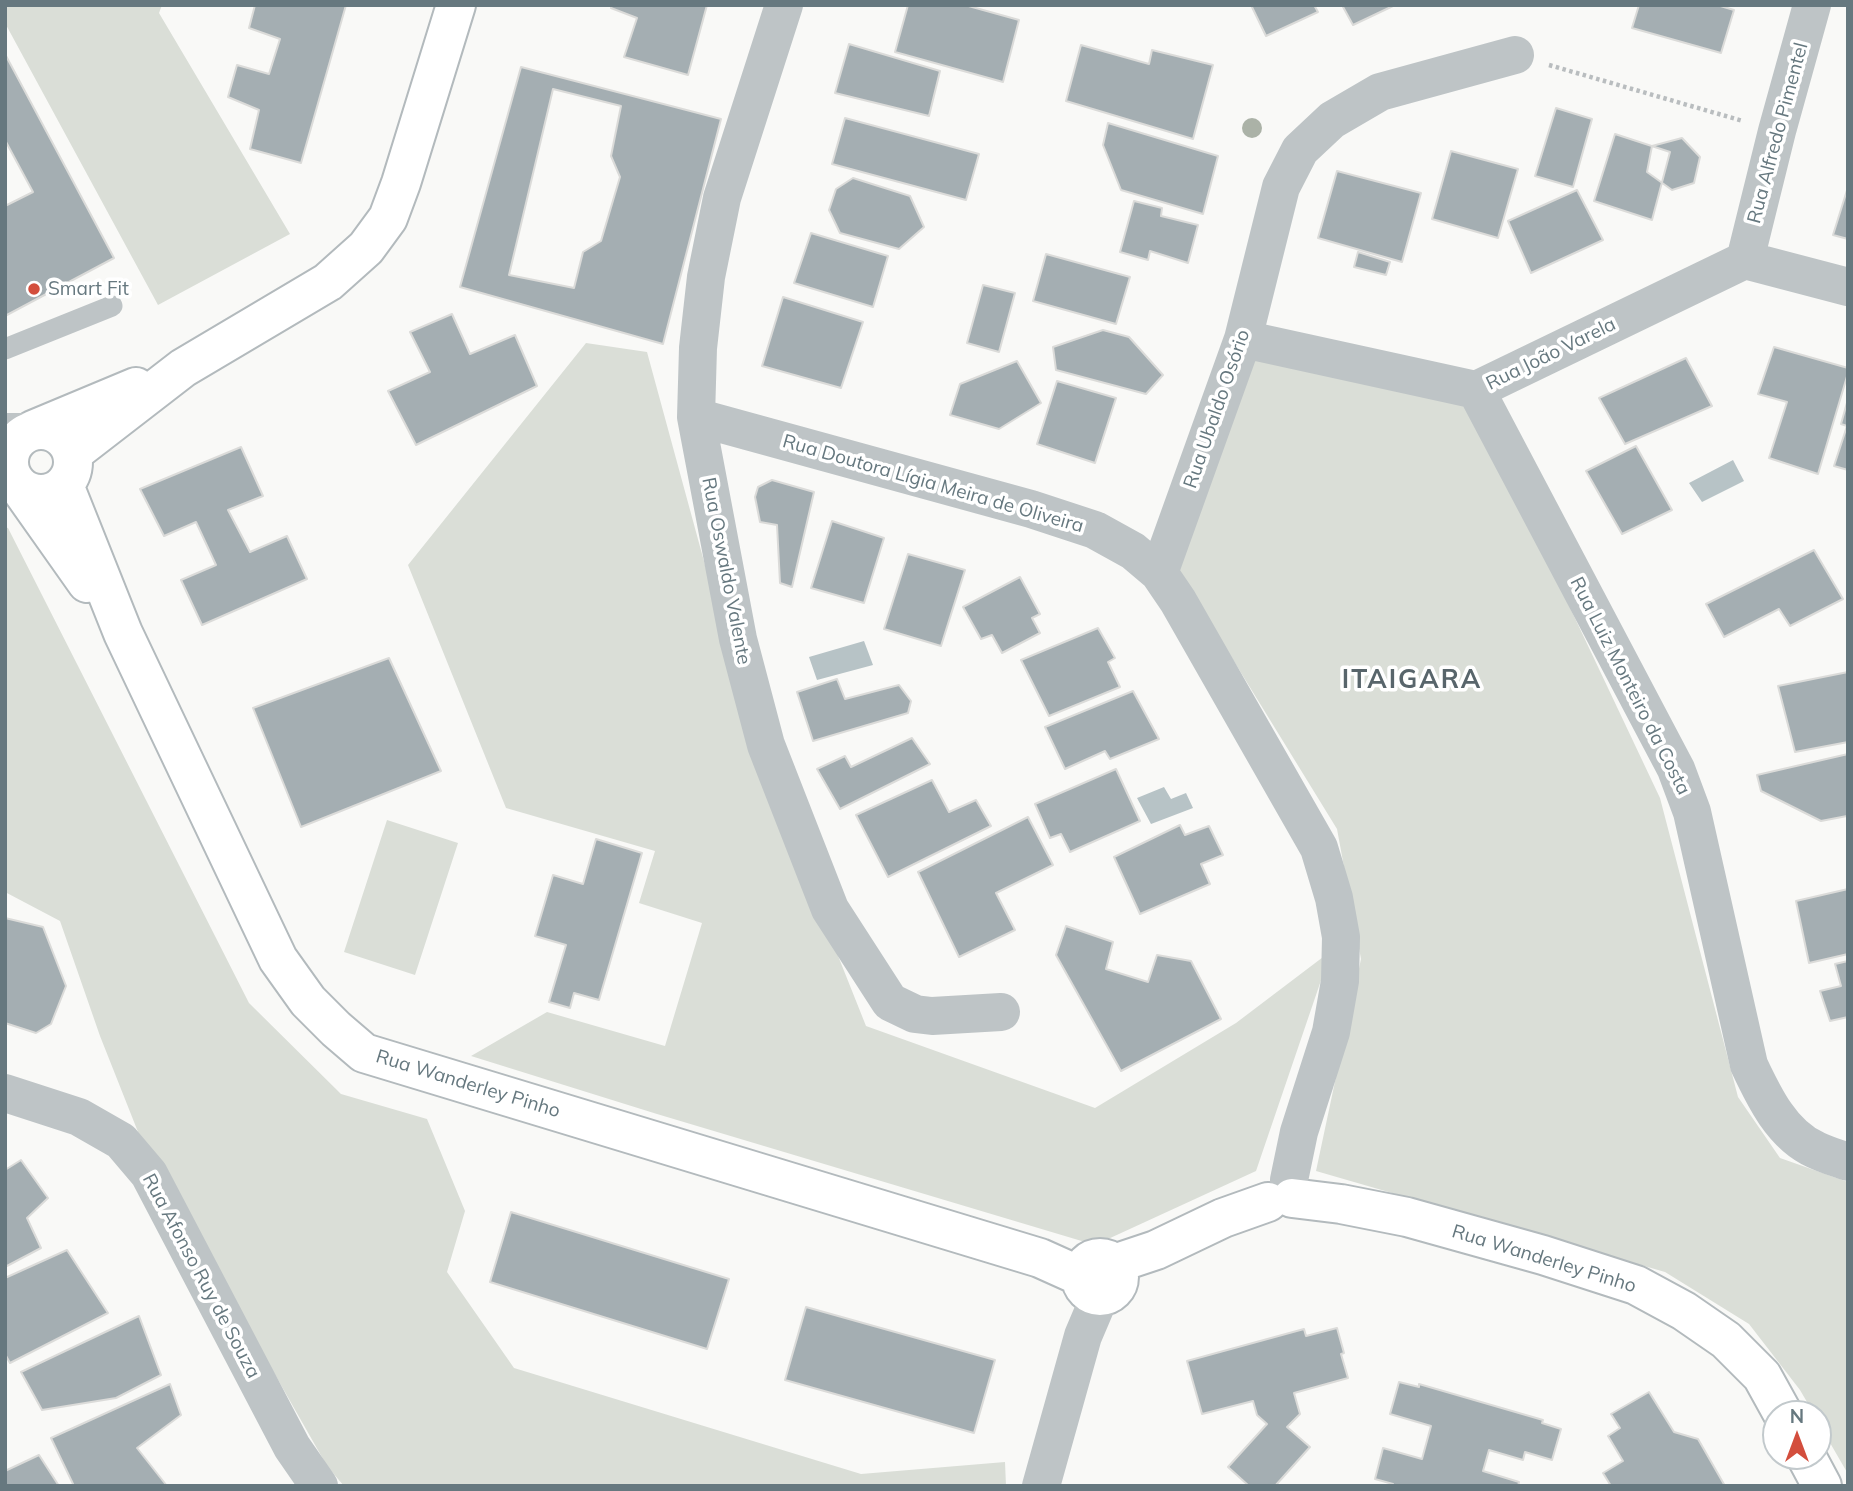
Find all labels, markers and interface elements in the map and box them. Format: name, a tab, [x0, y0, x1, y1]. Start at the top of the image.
street label: Rua Alfredo Pimentel	[1743, 40, 1813, 226]
place label: Smart Fit	[48, 278, 129, 300]
marker: Smart Fit	[26, 281, 42, 297]
street label: Rua João Varela	[1482, 313, 1620, 395]
street label: Rua Ubaldo Osório	[1179, 327, 1255, 491]
street label: Rua Doutora Lígia Meira de Oliveira	[780, 430, 1086, 538]
street label: Rua Oswaldo Valente	[697, 475, 755, 667]
street label: Rua Luiz Monteiro da Costa	[1565, 573, 1695, 799]
district label: ITAIGARA	[1343, 664, 1481, 696]
street label: Rua Wanderley Pinho	[373, 1045, 563, 1123]
street label: Rua Afonso Ruy de Souza	[137, 1170, 265, 1382]
street label: Rua Wanderley Pinho	[1449, 1220, 1639, 1298]
north arrow	[1762, 1400, 1832, 1470]
text: N	[1790, 1404, 1804, 1428]

